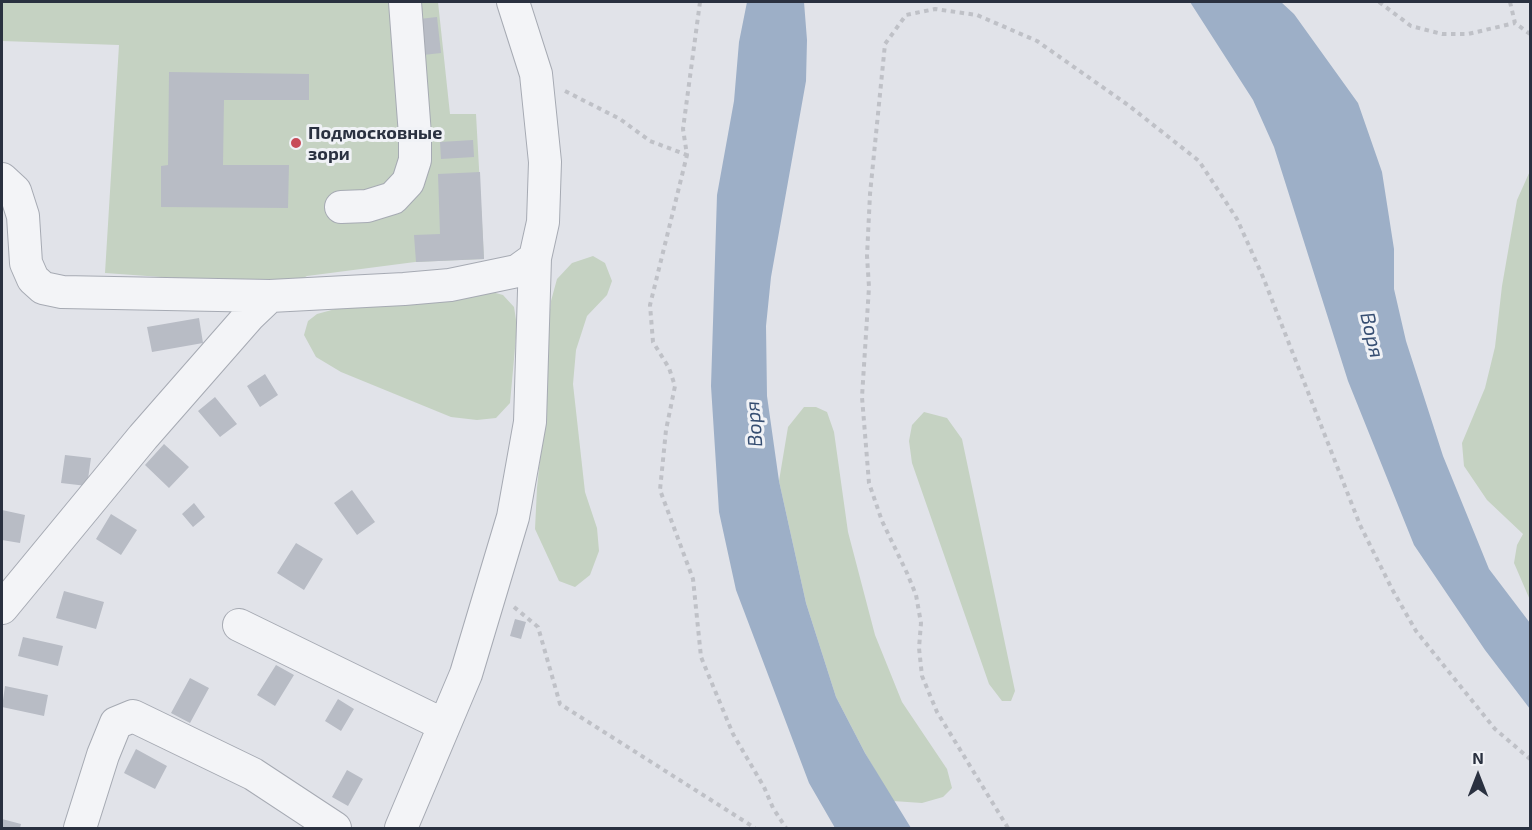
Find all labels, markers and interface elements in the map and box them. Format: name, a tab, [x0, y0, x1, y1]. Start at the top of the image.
place label: Подмосковные зори	[308, 122, 442, 164]
marker: Подмосковные зори	[289, 136, 303, 150]
water label: Воря	[1355, 310, 1389, 360]
water label: Воря	[740, 400, 768, 448]
north arrow	[1448, 746, 1508, 806]
text: N	[1472, 748, 1484, 767]

